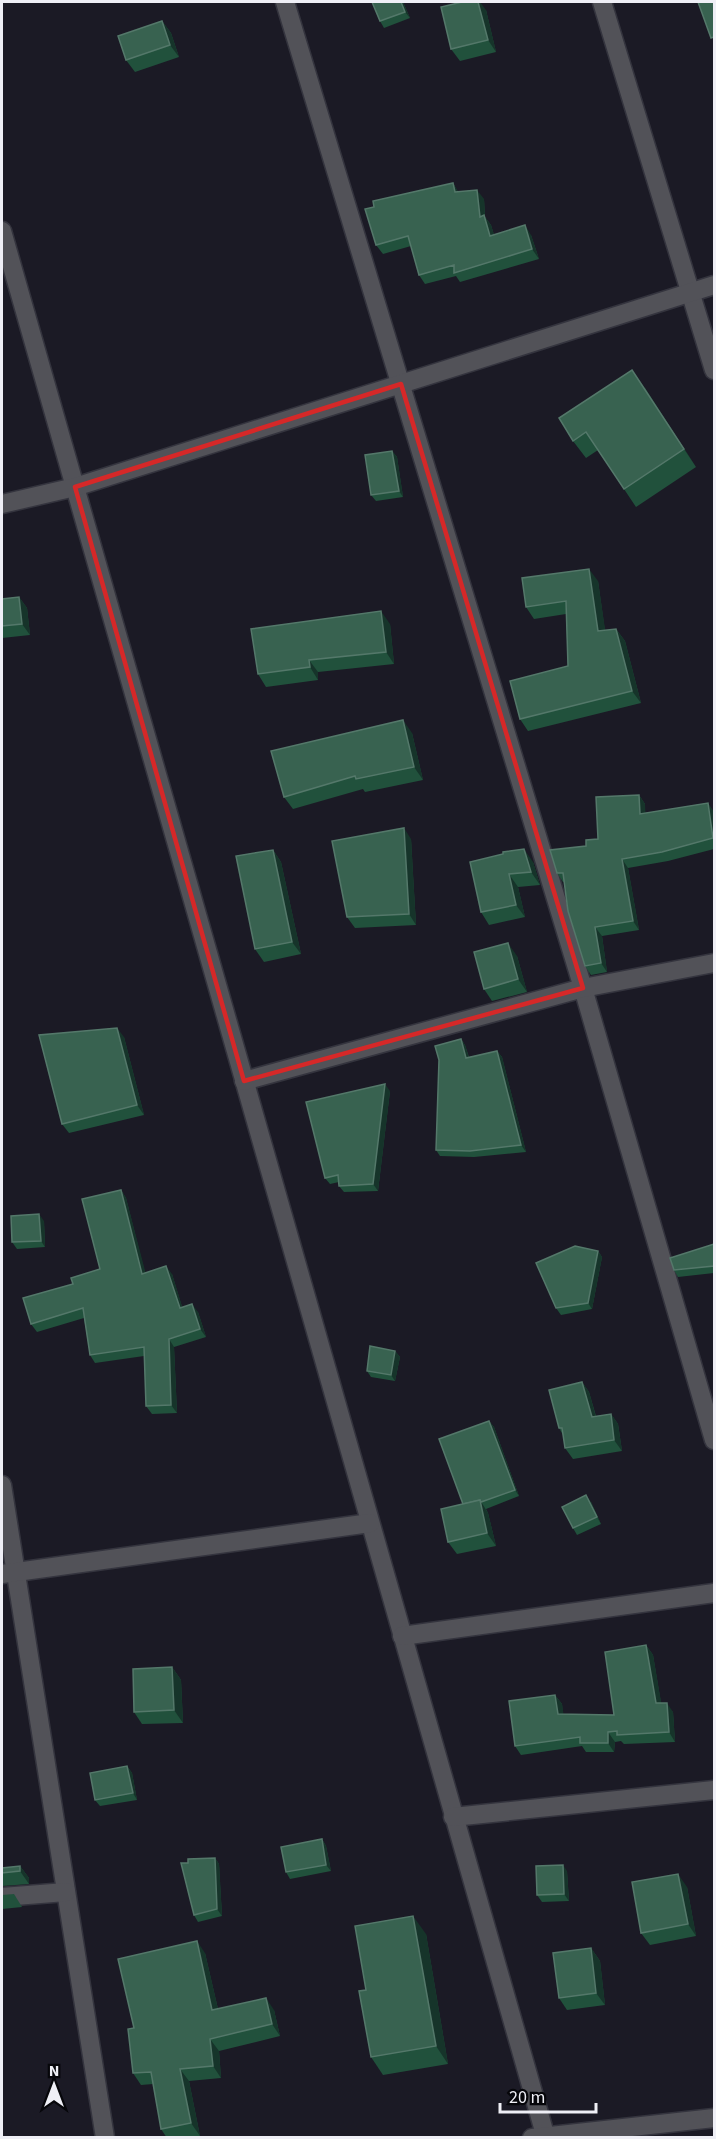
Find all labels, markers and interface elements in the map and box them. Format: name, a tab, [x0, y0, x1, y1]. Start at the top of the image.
north arrow	[24, 2055, 84, 2115]
text: N	[49, 2060, 59, 2082]
scale bar	[500, 2076, 596, 2114]
text: 20 m	[509, 2085, 545, 2110]

